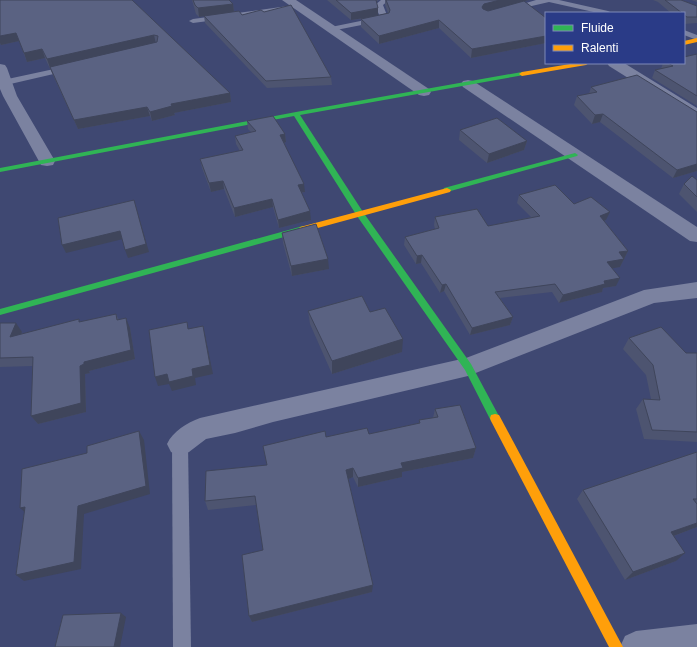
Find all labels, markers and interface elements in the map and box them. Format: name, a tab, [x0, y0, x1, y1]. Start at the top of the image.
legend	[545, 12, 685, 64]
text: Fluide	[581, 21, 614, 35]
text: Ralenti	[581, 41, 618, 55]

